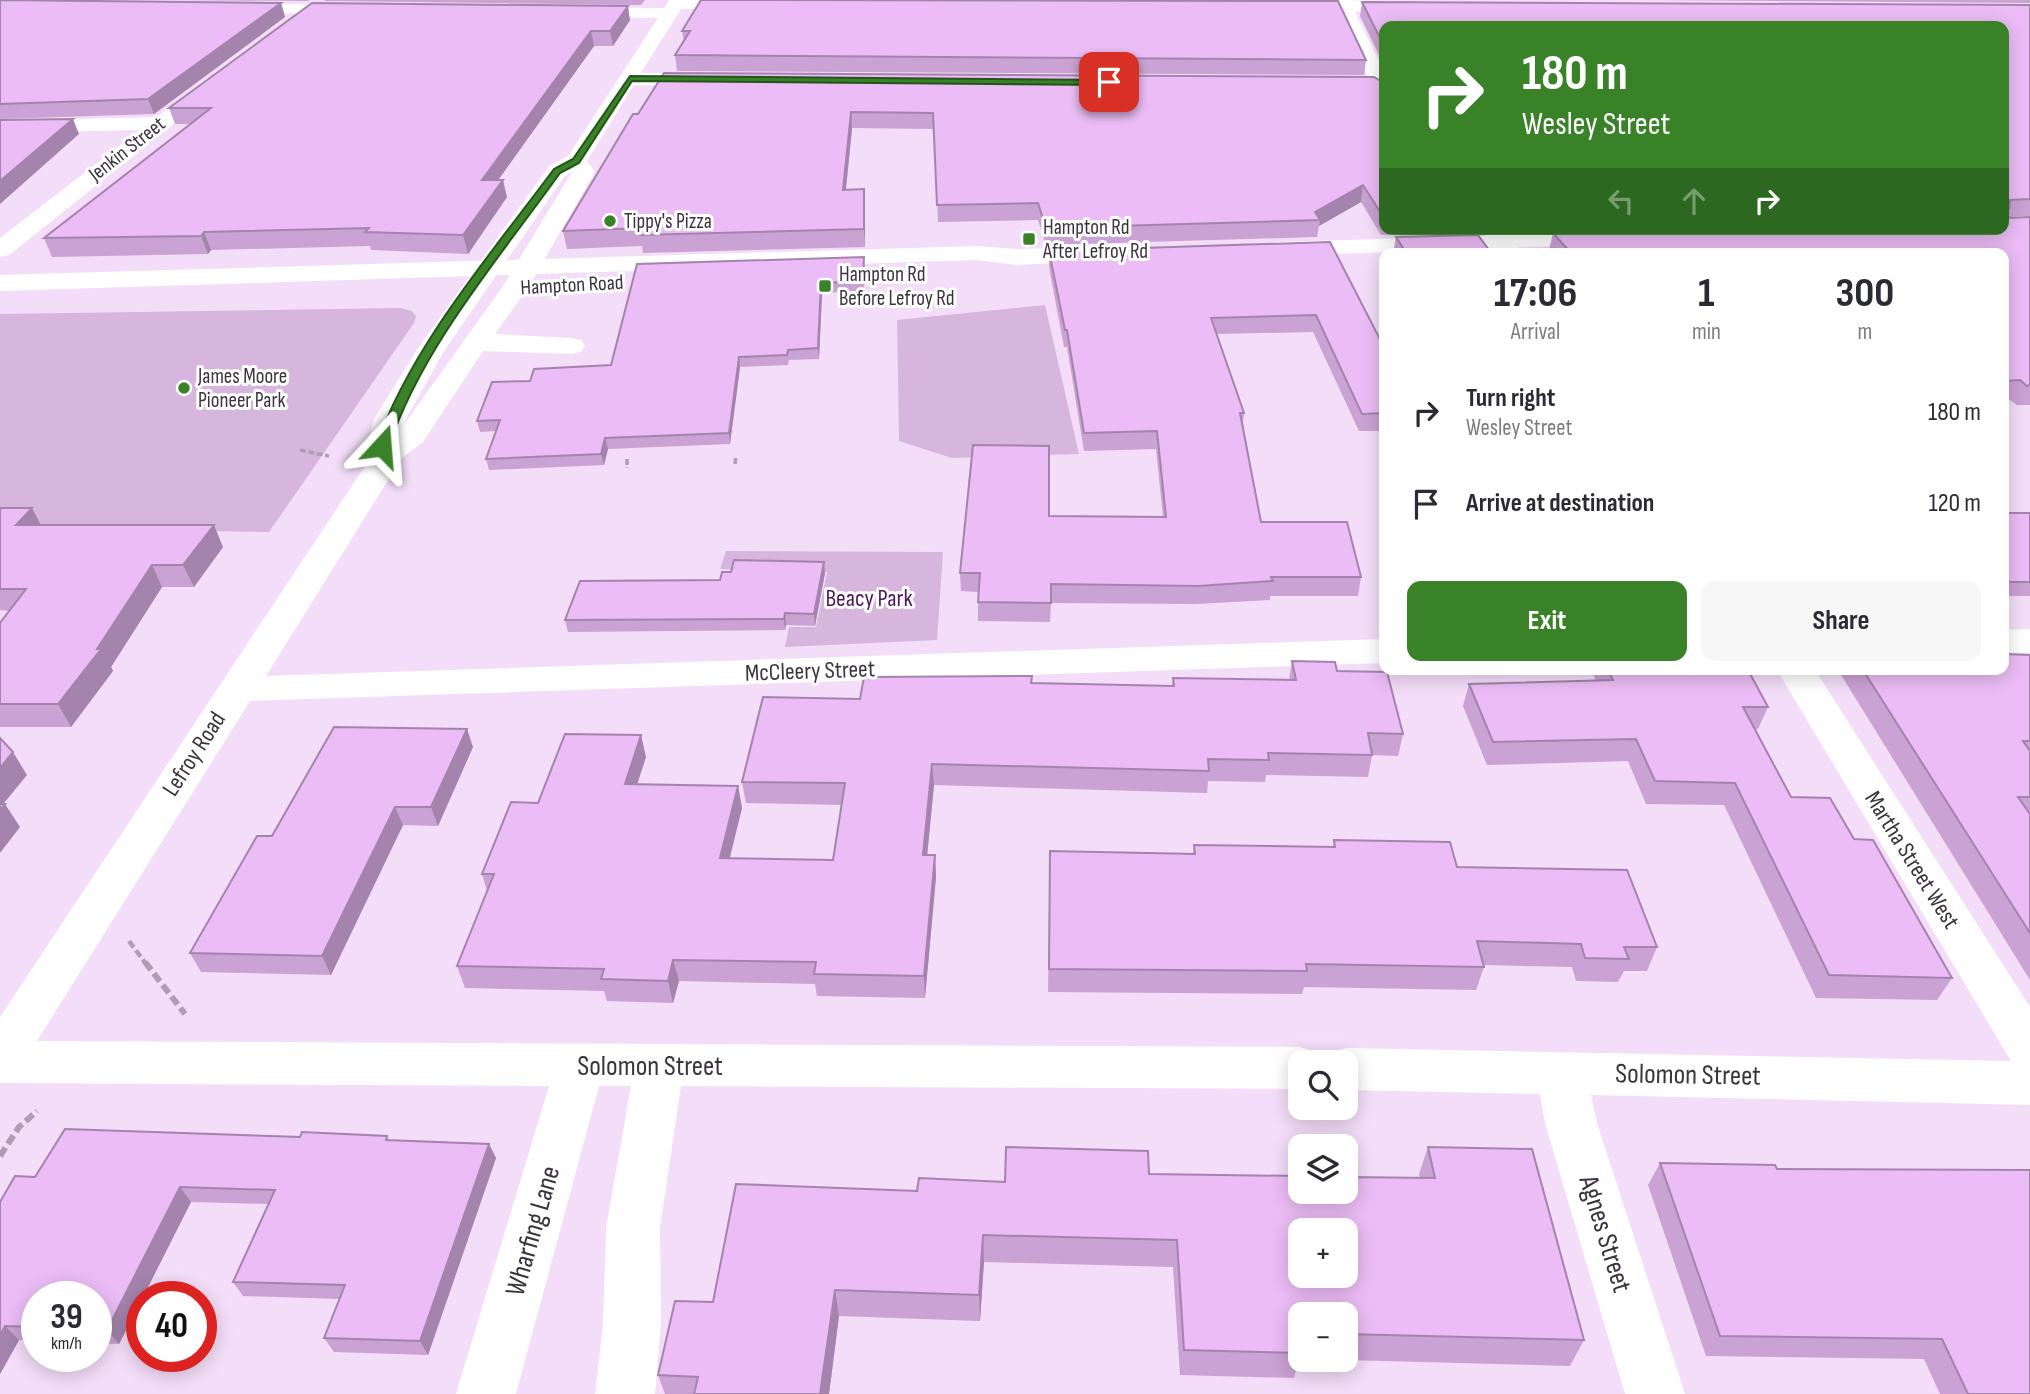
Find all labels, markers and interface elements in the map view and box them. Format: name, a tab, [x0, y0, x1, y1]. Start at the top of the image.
text: 180 m	[1522, 45, 1628, 104]
icon: right	[1407, 49, 1498, 140]
pin	[1079, 52, 1139, 112]
icon: arrive	[1090, 63, 1128, 101]
text: Wesley Street	[1522, 105, 1670, 144]
street label: Jenkin Street	[83, 111, 170, 187]
icon: left	[1602, 182, 1640, 220]
icon: ahead	[1675, 182, 1713, 220]
icon: right	[1748, 182, 1786, 220]
place label: Tippy's Pizza	[624, 209, 712, 234]
marker: Tippy's Pizza	[602, 213, 618, 229]
place label: Hampton Rd After Lefroy Rd	[1042, 215, 1148, 264]
marker: Hampton Rd After Lefroy Rd	[1021, 231, 1037, 247]
place label: Hampton Rd Before Lefroy Rd	[839, 262, 955, 311]
text: 17:06	[1494, 268, 1577, 319]
text: 1	[1698, 268, 1715, 319]
text: 300	[1835, 268, 1894, 319]
street label: Hampton Road	[520, 270, 624, 300]
marker: Hampton Rd Before Lefroy Rd	[817, 278, 833, 294]
text: Arrival	[1511, 318, 1560, 346]
text: min	[1692, 318, 1721, 346]
text: m	[1857, 318, 1872, 346]
place label: James Moore Pioneer Park	[197, 364, 287, 413]
marker: James Moore Pioneer Park	[176, 380, 192, 396]
text: Turn right	[1466, 383, 1555, 414]
icon: right	[1407, 394, 1445, 432]
text: 180 m	[1928, 397, 1981, 428]
position arrow	[345, 409, 419, 483]
text: Wesley Street	[1466, 414, 1573, 442]
icon: arrive	[1407, 485, 1445, 523]
text: Arrive at destination	[1466, 488, 1654, 519]
text: 120 m	[1928, 488, 1981, 519]
button: Exit	[1407, 581, 1687, 661]
button: Share	[1701, 581, 1981, 661]
park label: Beacy Park	[825, 584, 913, 613]
street label: McCleery Street	[745, 654, 875, 688]
street label: Lefroy Road	[156, 706, 232, 802]
street label: Martha Street West	[1858, 786, 1966, 934]
street label: Solomon Street	[577, 1050, 723, 1083]
map controls	[1288, 1050, 1358, 1372]
button: search	[1288, 1050, 1358, 1120]
street label: Solomon Street	[1615, 1057, 1761, 1093]
button: layers	[1288, 1134, 1358, 1204]
street label: Wharfing Lane	[499, 1162, 567, 1300]
street label: Agnes Street	[1571, 1171, 1638, 1296]
button: +	[1288, 1218, 1358, 1288]
speed limit sign: 40	[126, 1281, 217, 1372]
text: 39	[50, 1296, 83, 1339]
button: −	[1288, 1302, 1358, 1372]
text: km/h	[51, 1333, 82, 1354]

